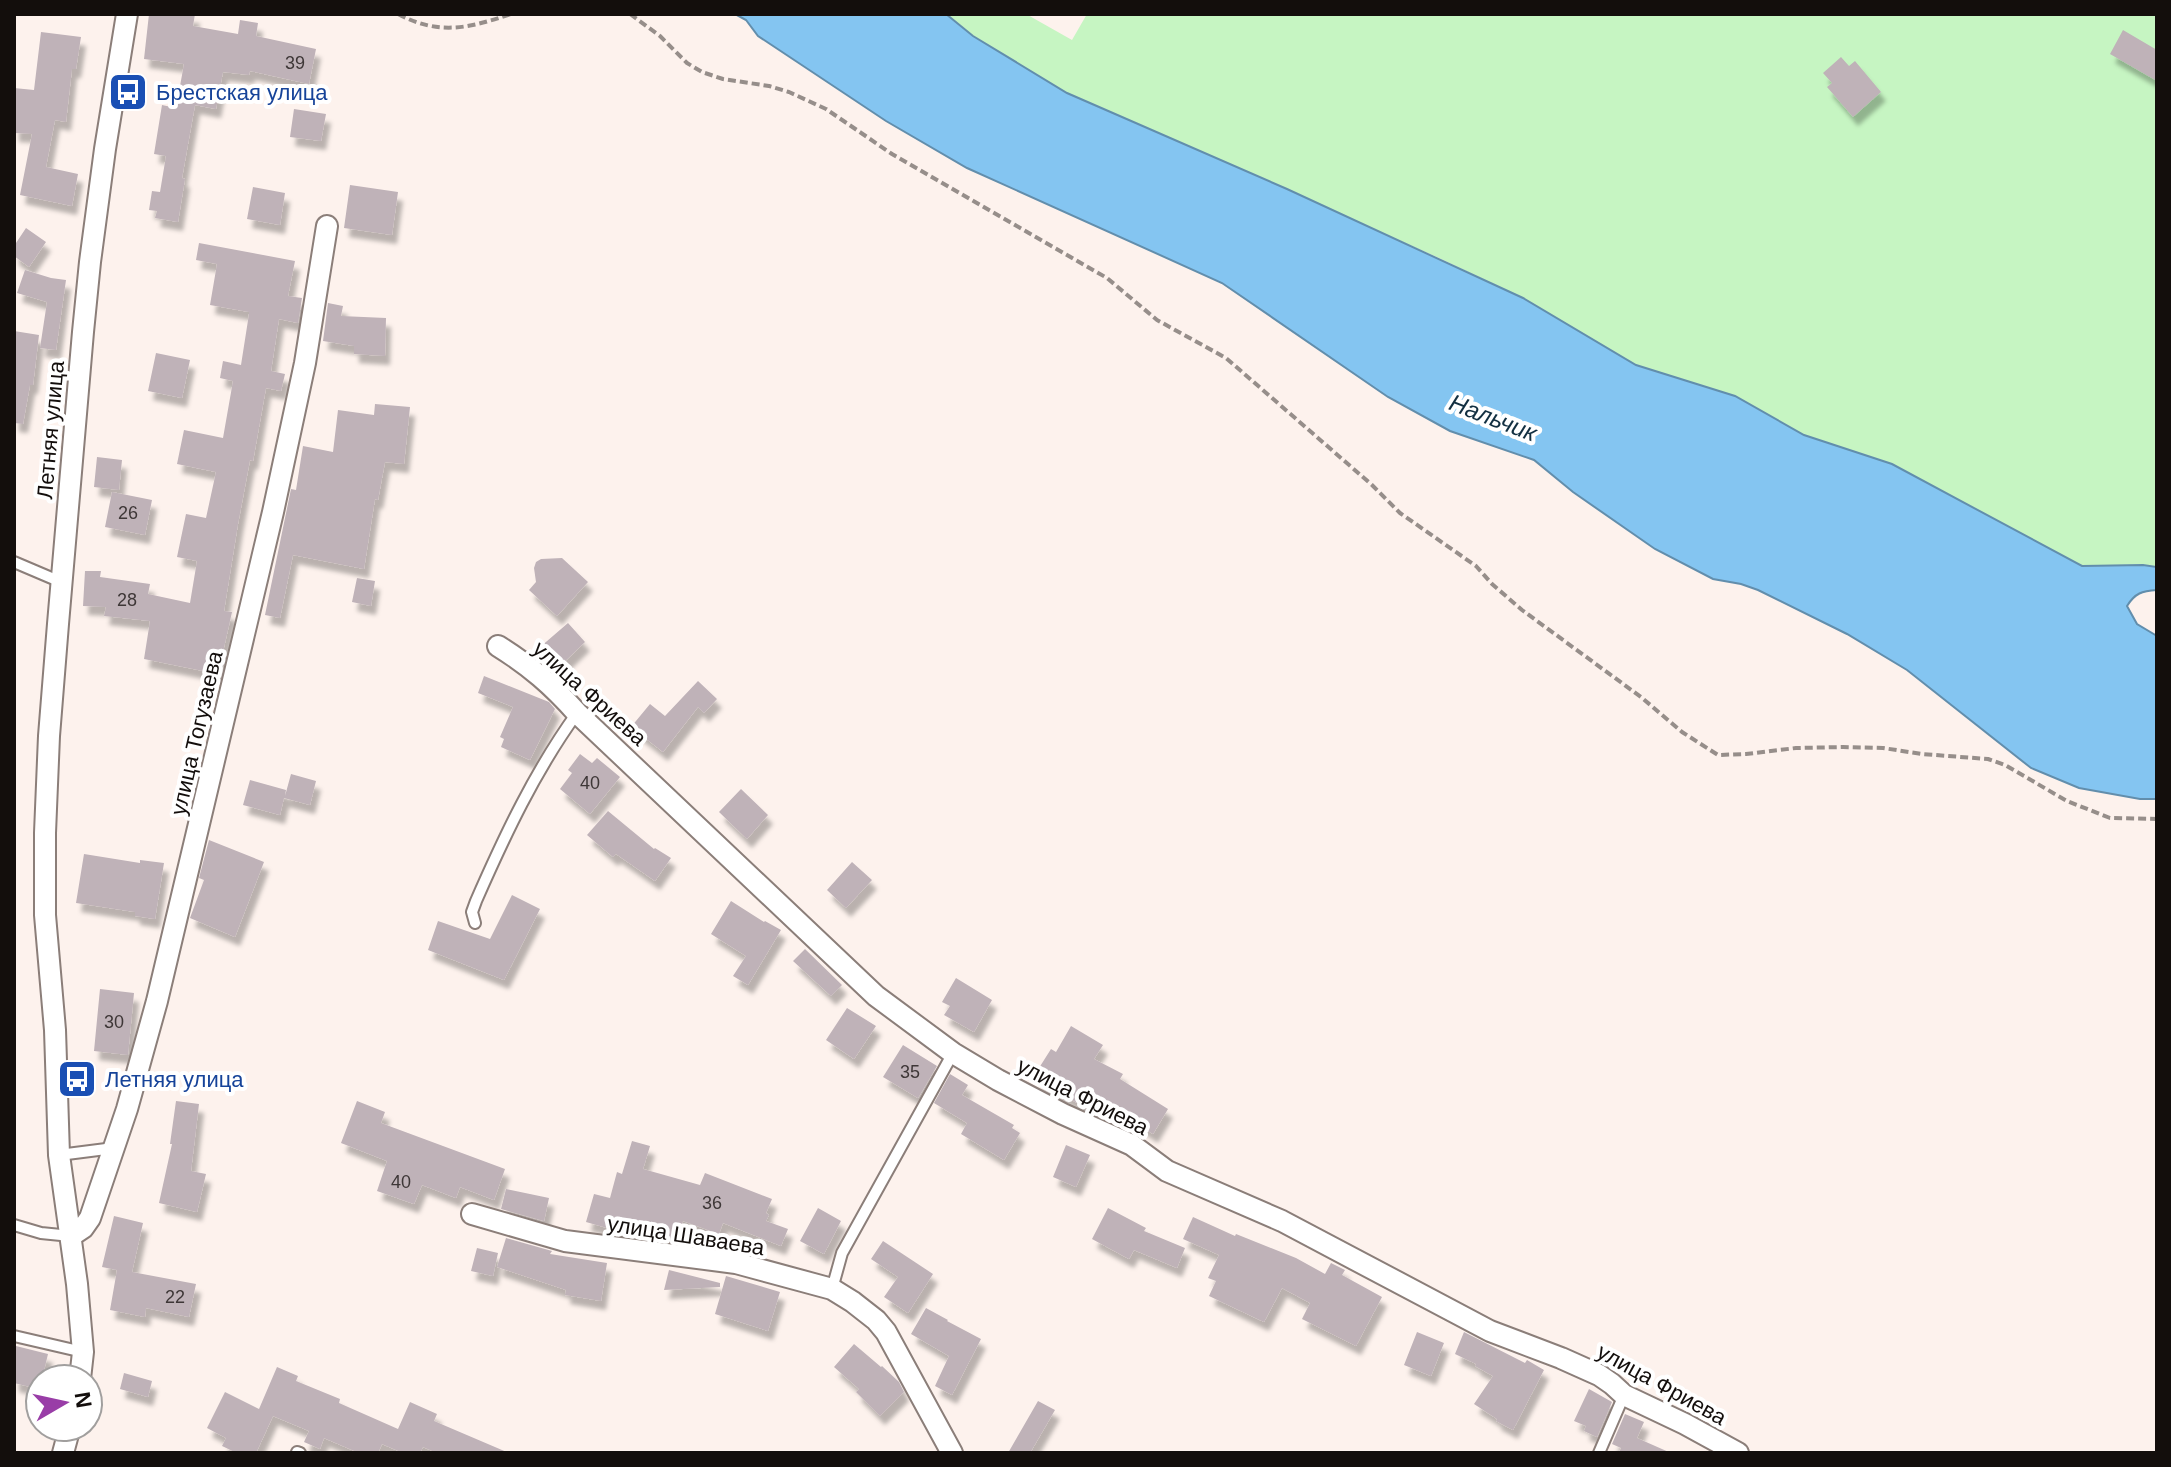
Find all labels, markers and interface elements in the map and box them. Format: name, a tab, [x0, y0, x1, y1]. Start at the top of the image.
house number: 39	[285, 53, 305, 73]
bus stop icon: Брестская улица	[107, 71, 149, 113]
place label: Брестская улица	[156, 80, 328, 105]
street label: Летняя улица	[32, 359, 69, 500]
water label: Нальчик	[1446, 389, 1542, 447]
house number: 26	[118, 503, 138, 523]
house number: 28	[117, 590, 137, 610]
street label: улица Фриева	[528, 636, 652, 751]
street label: улица Тогузаева	[165, 648, 228, 818]
house number: 40	[580, 773, 600, 793]
house number: 30	[104, 1012, 124, 1032]
street label: улица Фриева	[1013, 1053, 1153, 1141]
bus stop icon: Летняя улица	[56, 1058, 98, 1100]
house number: 35	[900, 1062, 920, 1082]
place label: Летняя улица	[105, 1067, 244, 1092]
house number: 40	[391, 1172, 411, 1192]
house number: 36	[702, 1193, 722, 1213]
street label: улица Шаваева	[606, 1211, 767, 1260]
house number: 22	[165, 1287, 185, 1307]
street label: улица Фриева	[1593, 1339, 1731, 1431]
north arrow	[24, 1363, 104, 1443]
text: N	[70, 1390, 97, 1410]

